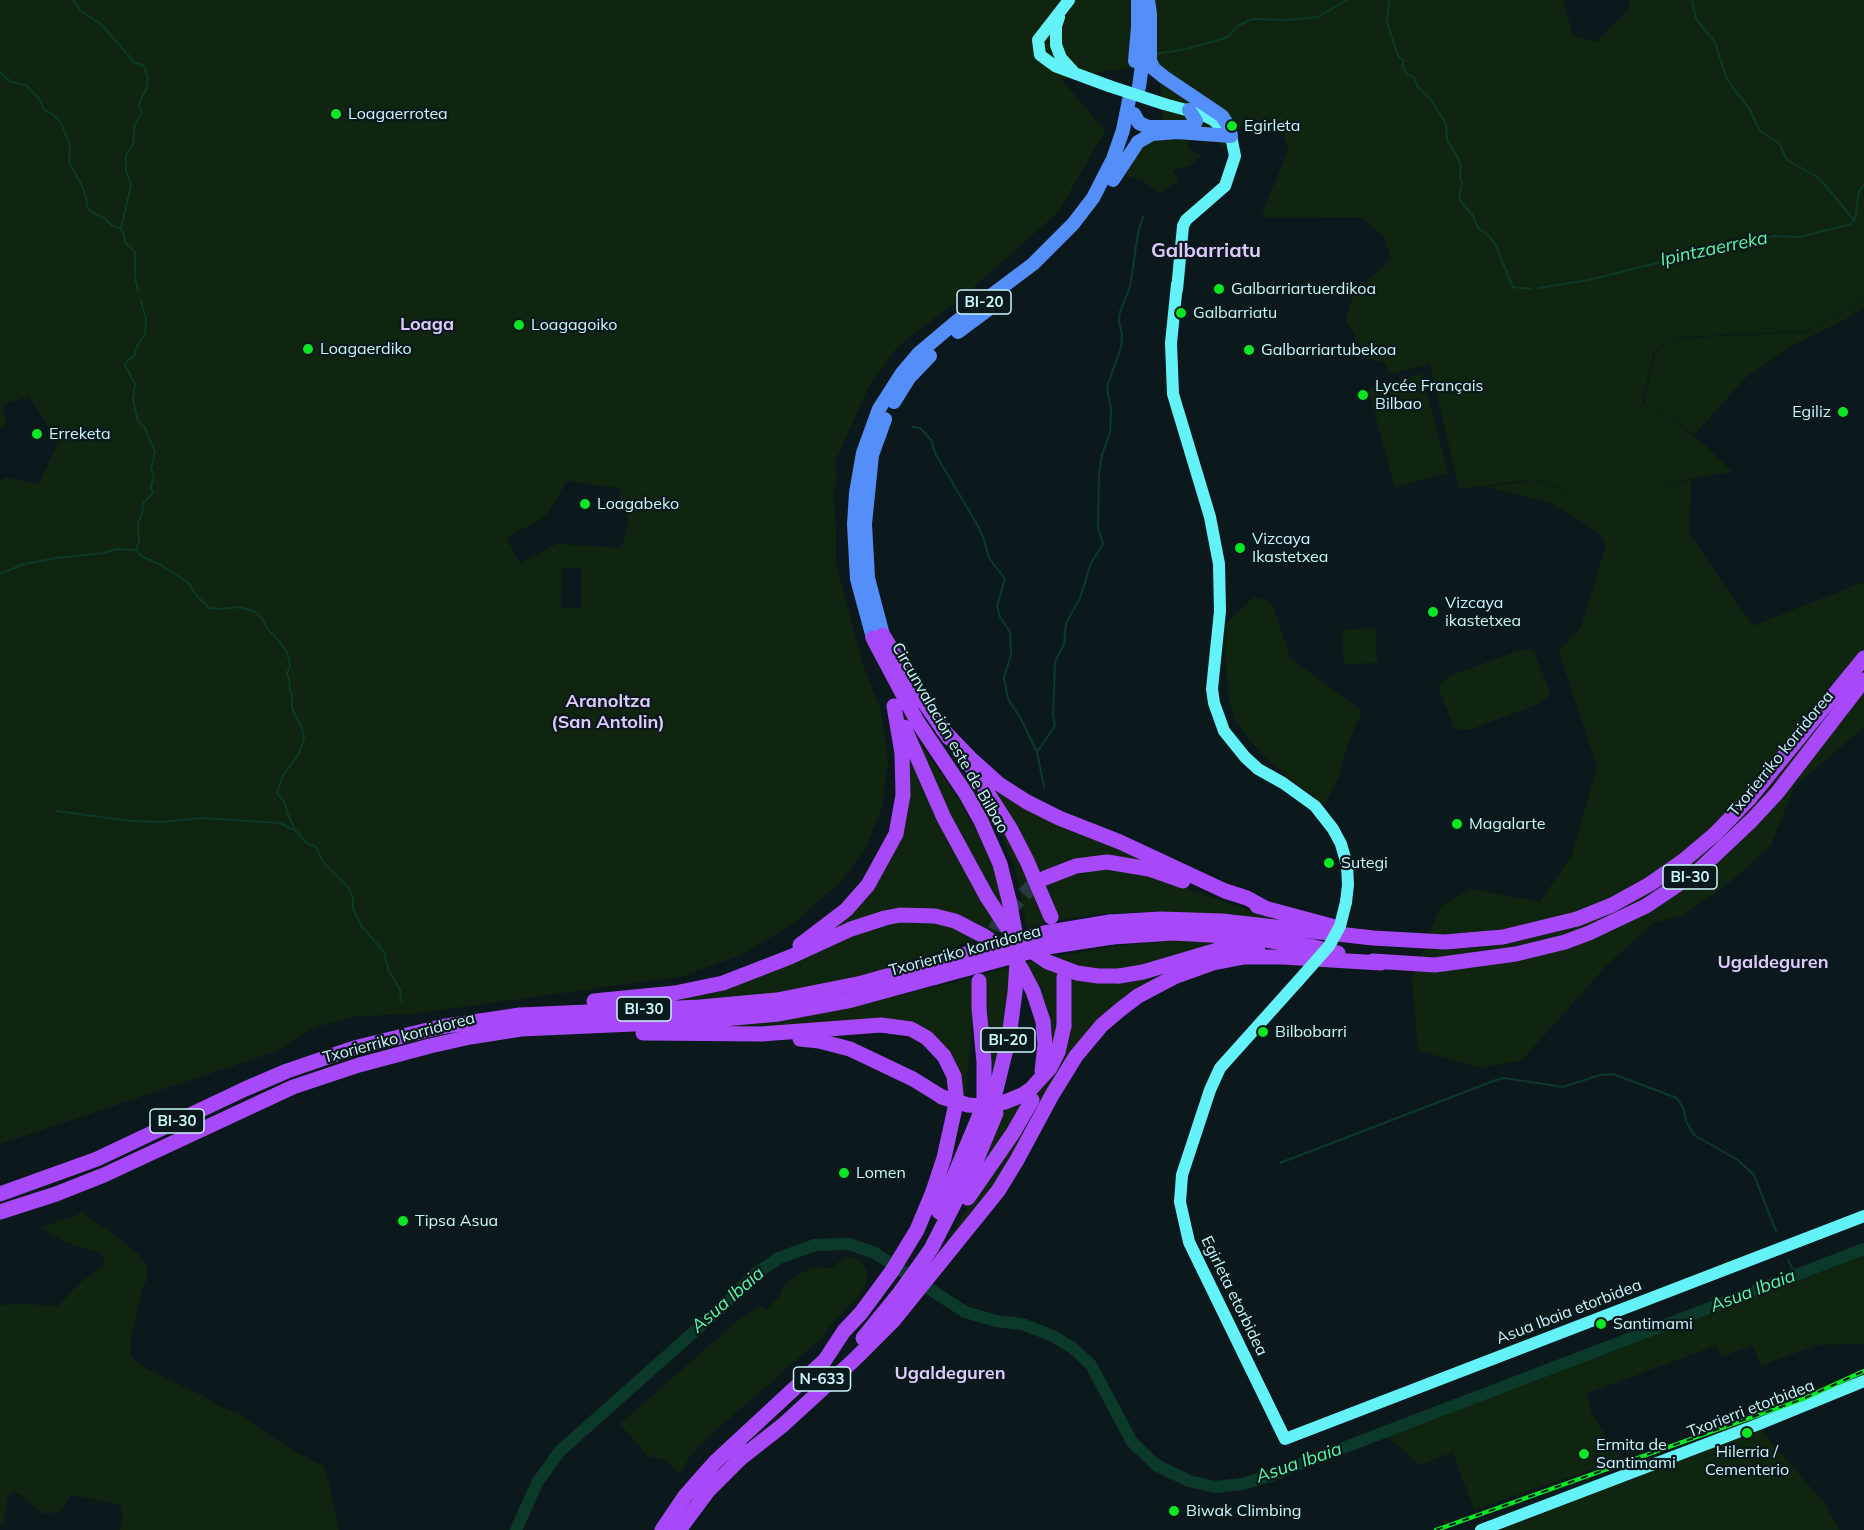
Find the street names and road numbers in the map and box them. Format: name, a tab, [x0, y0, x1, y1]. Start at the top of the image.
road number: BI-20	[957, 290, 1011, 314]
street label: Circunvalación este de Bilbao	[887, 639, 1013, 837]
street label: Txorierriko korridorea	[1724, 687, 1838, 821]
road number: BI-30	[1663, 865, 1717, 889]
street label: Txorierriko korridorea	[887, 921, 1043, 981]
road number: BI-30	[617, 997, 671, 1021]
street label: Txorierriko korridorea	[321, 1008, 477, 1068]
road number: BI-20	[981, 1028, 1035, 1052]
road number: BI-30	[150, 1109, 204, 1133]
street label: Egirleta etorbidea	[1197, 1233, 1271, 1359]
street label: Asua Ibaia etorbidea	[1494, 1275, 1644, 1349]
road number: N-633	[794, 1367, 850, 1391]
street label: Txorierri etorbidea	[1685, 1376, 1817, 1442]

